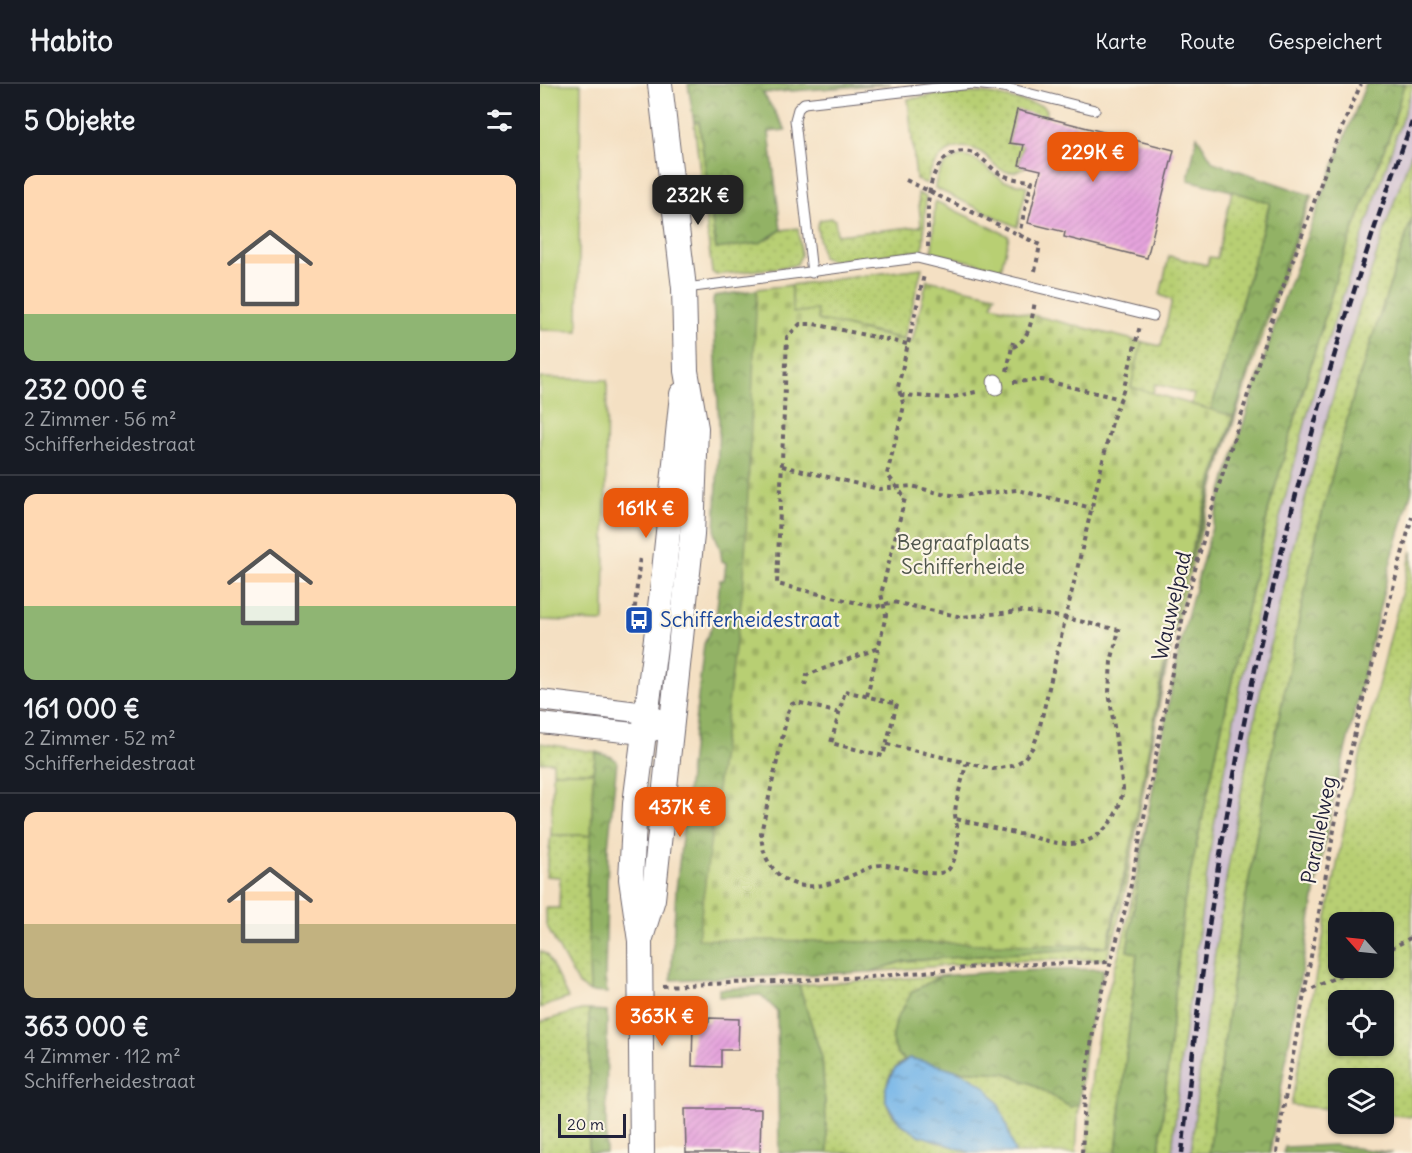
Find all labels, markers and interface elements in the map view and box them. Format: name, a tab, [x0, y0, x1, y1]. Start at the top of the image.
text: Habito	[30, 23, 113, 59]
text: Karte	[1095, 28, 1147, 55]
text: Route	[1180, 28, 1235, 55]
text: Gespeichert	[1268, 28, 1382, 55]
text: 5 Objekte	[24, 104, 135, 137]
icon: filters	[483, 104, 516, 137]
pin: 229K €	[1044, 132, 1142, 183]
text: 229K €	[1061, 139, 1125, 164]
pin: 232K €	[649, 175, 747, 226]
text: 232K €	[666, 182, 730, 207]
icon: home	[216, 214, 324, 322]
text: 232 000 €	[24, 373, 148, 406]
text: 2 Zimmer · 56 m²	[24, 406, 176, 431]
text: Schifferheidestraat	[24, 431, 195, 456]
pin: 161K €	[597, 488, 695, 539]
text: 161K €	[617, 495, 675, 520]
park label: Begraafplaats Schifferheide	[896, 529, 1030, 580]
icon: home	[216, 533, 324, 641]
street label: Wauwelpad	[1146, 549, 1197, 663]
bus stop icon: Schifferheidestraat	[623, 604, 655, 636]
place label: Schifferheidestraat	[660, 606, 840, 633]
text: 161 000 €	[24, 692, 140, 725]
text: 2 Zimmer · 52 m²	[24, 725, 176, 750]
text: Schifferheidestraat	[24, 750, 195, 775]
street label: Parallelweg	[1295, 774, 1342, 886]
pin: 437K €	[631, 787, 729, 838]
text: 437K €	[649, 794, 711, 819]
icon: home	[216, 851, 324, 959]
north arrow	[1328, 912, 1394, 978]
map controls	[1328, 912, 1394, 1134]
button: locate	[1328, 990, 1394, 1056]
pin: 363K €	[613, 996, 711, 1047]
text: 363K €	[630, 1003, 694, 1028]
text: 363 000 €	[24, 1010, 149, 1043]
text: 4 Zimmer · 112 m²	[24, 1043, 181, 1068]
text: Schifferheidestraat	[24, 1068, 195, 1093]
button: layers	[1328, 1068, 1394, 1134]
scale bar	[558, 1111, 626, 1138]
text: 20 m	[567, 1114, 604, 1134]

